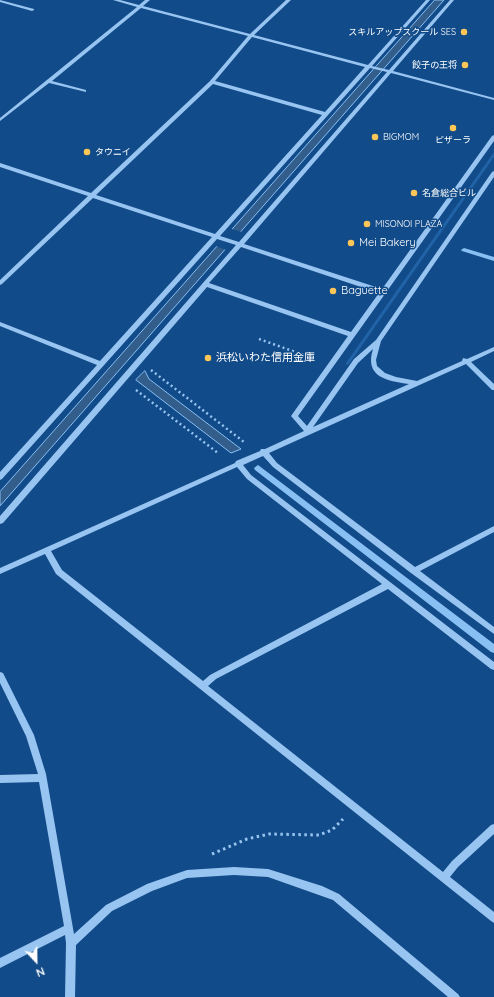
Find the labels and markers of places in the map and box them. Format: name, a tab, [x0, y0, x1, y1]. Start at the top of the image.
place label: スキルアップスクール SES	[348, 27, 456, 37]
marker: スキルアップスクール SES	[459, 27, 469, 37]
place label: 餃子の王将	[412, 60, 457, 70]
marker: 餃子の王将	[460, 60, 470, 70]
marker: ピザーラ	[448, 123, 458, 133]
marker: BIGMOM	[370, 132, 380, 142]
place label: BIGMOM	[383, 132, 419, 142]
place label: ピザーラ	[435, 135, 471, 145]
marker: タウニイ	[82, 147, 92, 157]
place label: タウニイ	[95, 147, 131, 157]
marker: 名倉総合ビル	[409, 188, 419, 198]
place label: 名倉総合ビル	[422, 188, 476, 198]
marker: MISONOI PLAZA	[362, 219, 372, 229]
place label: MISONOI PLAZA	[375, 219, 442, 229]
place label: Mei Bakery	[359, 236, 416, 250]
marker: Mei Bakery	[346, 238, 356, 248]
place label: Baguette	[341, 284, 388, 298]
marker: Baguette	[328, 286, 338, 296]
place label: 浜松いわた信用金庫	[216, 351, 315, 365]
marker: 浜松いわた信用金庫	[203, 353, 213, 363]

